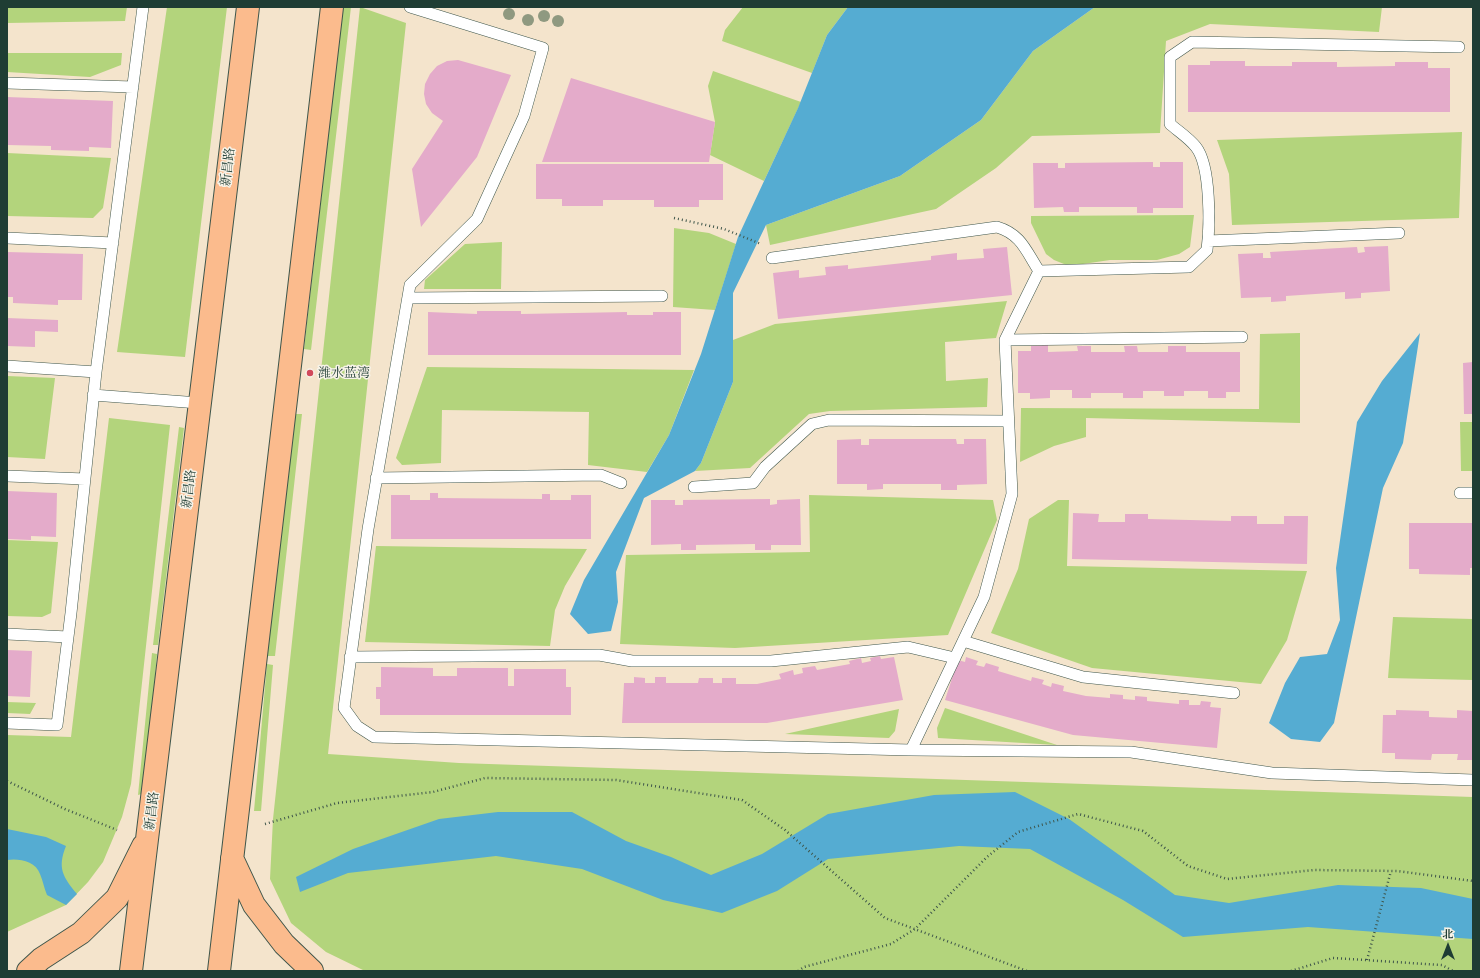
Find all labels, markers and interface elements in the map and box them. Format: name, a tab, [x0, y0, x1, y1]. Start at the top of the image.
street label: 新昌路	[218, 147, 238, 187]
place label: 潍水蓝湾	[318, 365, 370, 381]
marker: 潍水蓝湾	[305, 368, 315, 378]
street label: 新昌路	[179, 469, 199, 509]
street label: 新昌路	[142, 791, 162, 831]
north arrow	[1428, 926, 1468, 966]
text: 北	[1443, 927, 1454, 941]

